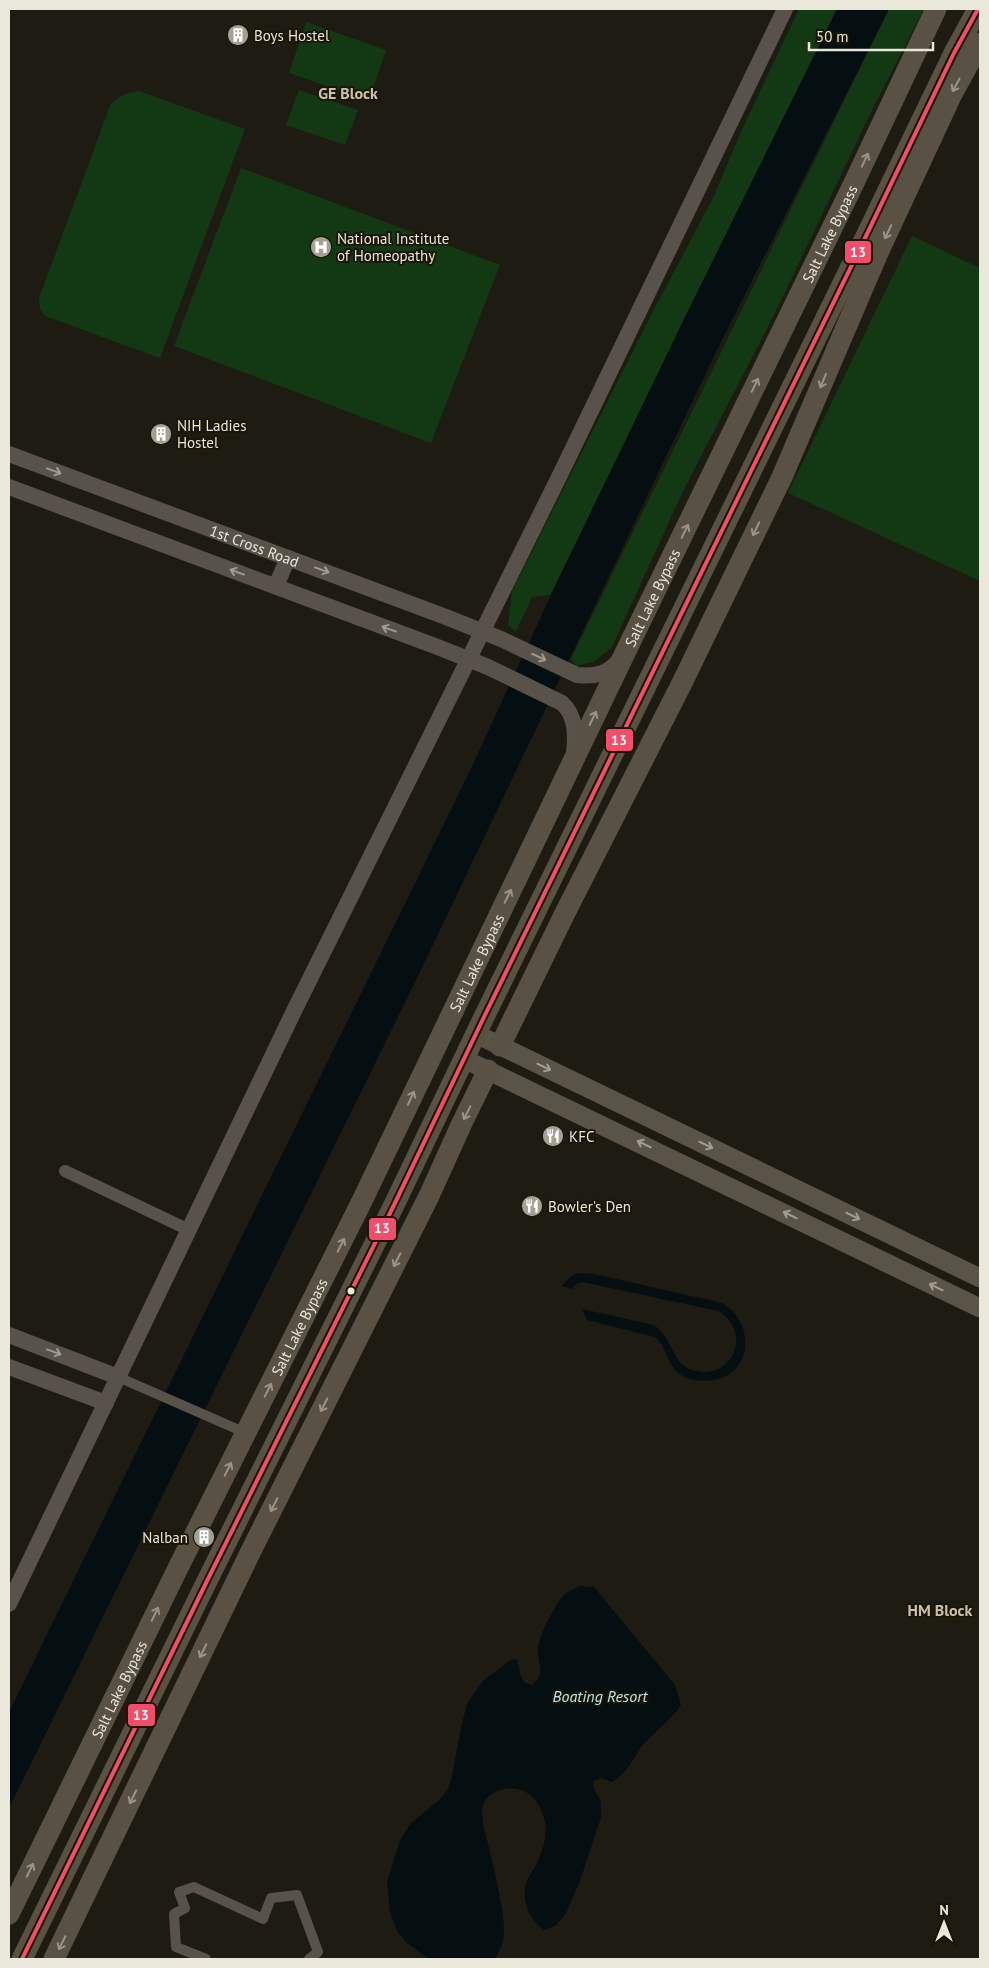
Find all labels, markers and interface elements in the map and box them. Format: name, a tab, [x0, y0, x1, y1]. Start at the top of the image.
scale bar	[809, 20, 933, 52]
building icon: Boys Hostel	[226, 23, 250, 47]
place label: Boys Hostel	[254, 26, 330, 45]
text: 50 m	[816, 27, 849, 46]
one-way arrow	[951, 78, 961, 92]
district label: GE Block	[318, 83, 378, 103]
one-way arrow	[861, 153, 870, 168]
street label: Salt Lake Bypass	[797, 182, 861, 286]
one-way arrow	[882, 224, 892, 239]
place label: National Institute of Homeopathy	[337, 229, 449, 265]
hospital icon: National Institute of Homeopathy	[309, 235, 333, 259]
line badge: 13	[844, 240, 872, 264]
text: 13	[850, 243, 866, 261]
one-way arrow	[817, 373, 827, 388]
one-way arrow	[750, 377, 760, 392]
place label: NIH Ladies Hostel	[177, 416, 246, 452]
building icon: NIH Ladies Hostel	[149, 422, 173, 446]
one-way arrow	[46, 467, 62, 476]
street label: 1st Cross Road	[207, 520, 302, 571]
one-way arrow	[751, 522, 761, 537]
one-way arrow	[680, 524, 690, 539]
street label: Salt Lake Bypass	[620, 546, 684, 650]
one-way arrow	[313, 566, 329, 575]
one-way arrow	[230, 567, 245, 576]
one-way arrow	[382, 624, 397, 633]
one-way arrow	[531, 653, 546, 662]
one-way arrow	[589, 711, 599, 726]
line badge: 13	[605, 728, 634, 752]
text: 13	[611, 731, 627, 749]
one-way arrow	[503, 889, 513, 904]
street label: Salt Lake Bypass	[445, 911, 508, 1015]
one-way arrow	[536, 1063, 551, 1072]
one-way arrow	[407, 1091, 416, 1106]
one-way arrow	[462, 1106, 472, 1121]
restaurant icon: KFC	[541, 1124, 565, 1148]
place label: KFC	[569, 1127, 594, 1146]
one-way arrow	[637, 1139, 652, 1149]
one-way arrow	[699, 1140, 714, 1150]
restaurant icon: Bowler's Den	[520, 1194, 544, 1218]
place label: Bowler's Den	[548, 1197, 631, 1216]
one-way arrow	[783, 1210, 798, 1220]
one-way arrow	[845, 1212, 860, 1221]
line badge: 13	[368, 1217, 397, 1241]
text: 13	[374, 1219, 390, 1237]
one-way arrow	[336, 1237, 346, 1252]
one-way arrow	[392, 1252, 401, 1267]
street label: Salt Lake Bypass	[267, 1275, 331, 1379]
one-way arrow	[929, 1281, 944, 1291]
unlabelled marker	[346, 1286, 356, 1296]
one-way arrow	[46, 1348, 62, 1357]
one-way arrow	[263, 1383, 273, 1398]
one-way arrow	[319, 1398, 329, 1413]
one-way arrow	[223, 1461, 233, 1476]
one-way arrow	[269, 1497, 279, 1512]
building icon: Nalban	[192, 1525, 216, 1549]
place label: Nalban	[142, 1528, 188, 1547]
district label: HM Block	[908, 1600, 973, 1620]
one-way arrow	[151, 1607, 161, 1622]
street label: Salt Lake Bypass	[87, 1637, 151, 1741]
one-way arrow	[198, 1643, 207, 1658]
water label: Boating Resort	[553, 1686, 648, 1706]
line badge: 13	[127, 1703, 156, 1727]
text: 13	[133, 1706, 149, 1724]
one-way arrow	[127, 1789, 137, 1804]
one-way arrow	[26, 1863, 35, 1878]
north arrow	[919, 1898, 969, 1948]
text: N	[939, 1901, 949, 1919]
one-way arrow	[57, 1936, 67, 1951]

